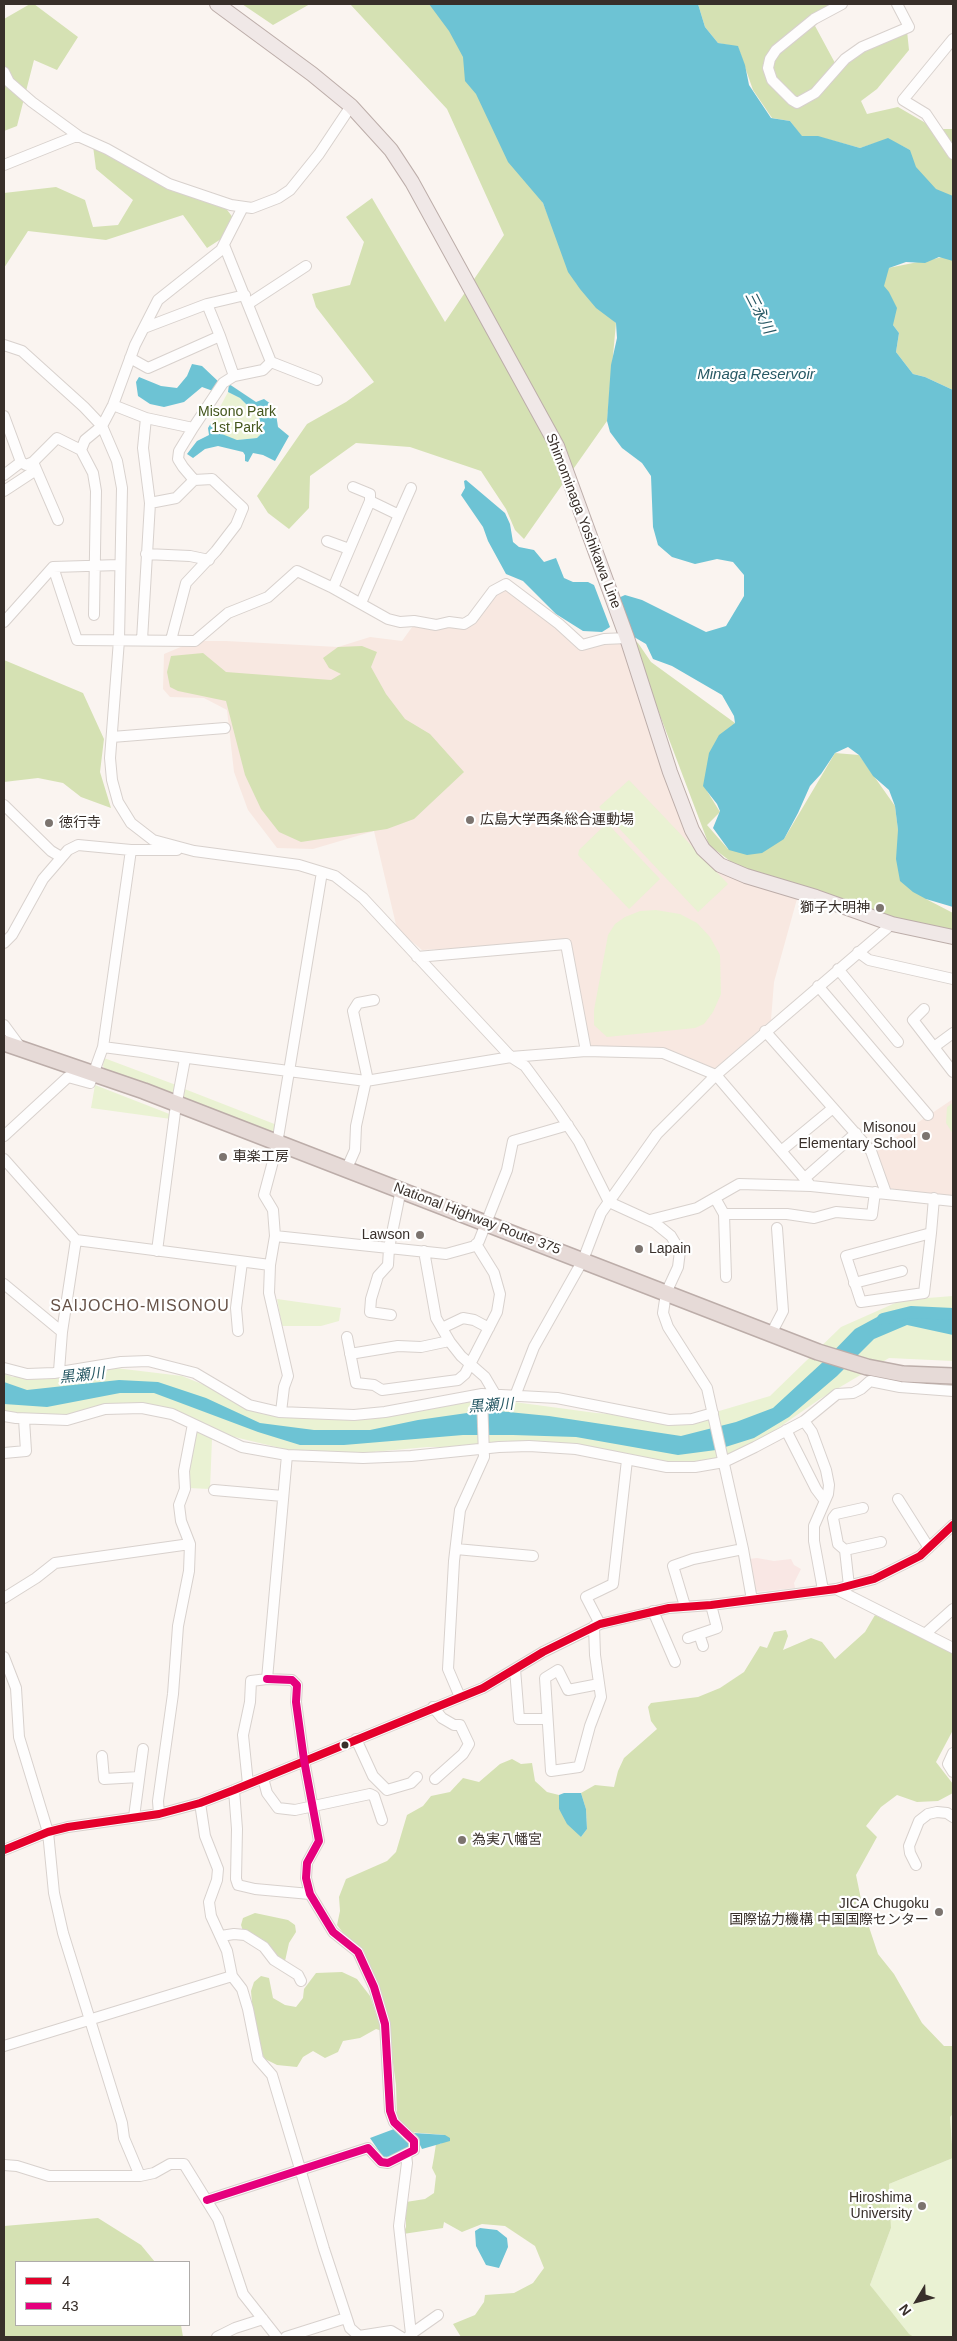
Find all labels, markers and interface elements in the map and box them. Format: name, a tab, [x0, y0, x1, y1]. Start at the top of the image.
water label: 三永川	[741, 289, 777, 337]
water label: Minaga Reservoir	[697, 366, 815, 384]
park label: Misono Park 1st Park	[198, 404, 276, 437]
street label: Shimominaga Yoshikawa Line	[542, 431, 624, 611]
place label: 広島大学西条総合運動場	[480, 812, 634, 828]
marker: 広島大学西条総合運動場	[464, 814, 476, 826]
place label: 徳行寺	[59, 815, 101, 831]
marker: 徳行寺	[43, 817, 55, 829]
place label: 獅子大明神	[800, 900, 870, 916]
marker: 獅子大明神	[874, 902, 886, 914]
place label: Misonou Elementary School	[798, 1120, 916, 1152]
marker: Misonou Elementary School	[920, 1130, 932, 1142]
place label: 車楽工房	[233, 1149, 289, 1165]
marker: 車楽工房	[217, 1151, 229, 1163]
street label: National Highway Route 375	[391, 1179, 563, 1259]
place label: Lawson	[362, 1227, 410, 1243]
marker: Lawson	[414, 1229, 426, 1241]
place label: Lapain	[649, 1241, 691, 1257]
marker: Lapain	[633, 1243, 645, 1255]
district label: SAIJOCHO-MISONOU	[48, 1297, 232, 1317]
water label: 黒瀬川	[59, 1365, 105, 1387]
water label: 黒瀬川	[468, 1395, 514, 1417]
unlabelled marker	[340, 1740, 350, 1750]
place label: 為実八幡宮	[472, 1832, 542, 1848]
marker: 為実八幡宮	[456, 1834, 468, 1846]
place label: JICA Chugoku 国際協力機構 中国国際センター	[729, 1896, 929, 1928]
marker: JICA Chugoku 国際協力機構 中国国際センター	[933, 1906, 945, 1918]
place label: Hiroshima University	[849, 2190, 912, 2222]
marker: Hiroshima University	[916, 2200, 928, 2212]
legend	[15, 2261, 190, 2326]
text: 4	[62, 2272, 70, 2289]
north arrow	[892, 2276, 942, 2326]
text: 43	[62, 2297, 79, 2314]
text: N	[896, 2301, 914, 2319]

